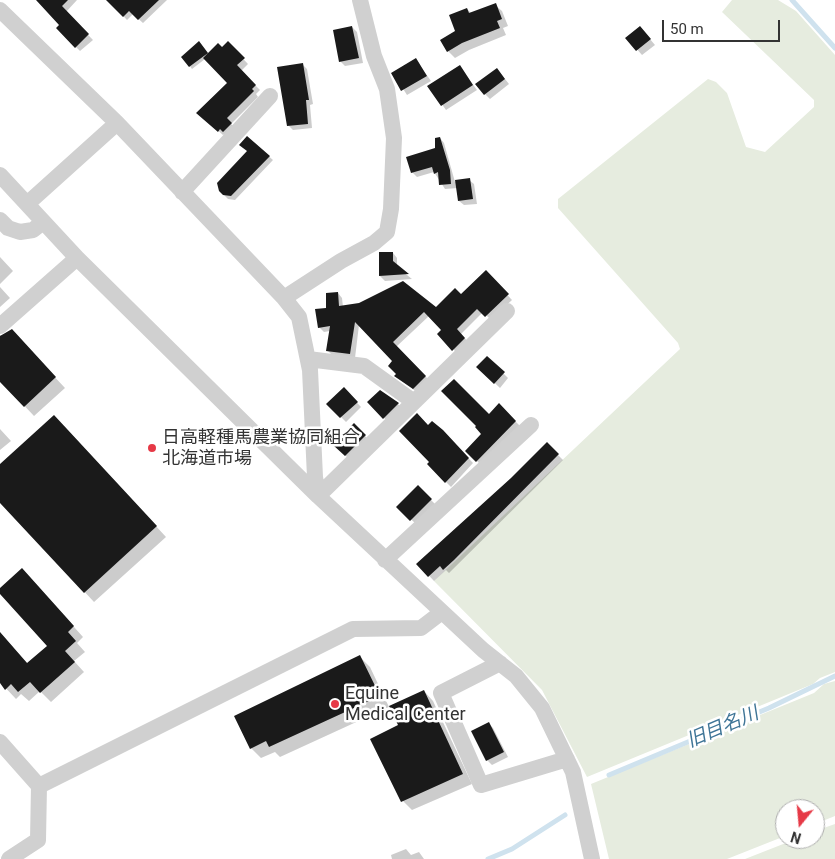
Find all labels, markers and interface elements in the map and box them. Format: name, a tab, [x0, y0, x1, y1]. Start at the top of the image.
scale bar	[665, 10, 782, 42]
text: 50 m	[670, 20, 704, 38]
place label: 日高軽種馬農業協同組合 北海道市場	[162, 427, 360, 469]
marker: 日高軽種馬農業協同組合 北海道市場	[146, 442, 158, 454]
place label: Equine Medical Center	[345, 683, 466, 726]
marker: Equine Medical Center	[329, 698, 341, 710]
water label: 旧目名川	[684, 703, 762, 753]
north arrow	[775, 799, 825, 849]
text: N	[789, 828, 803, 846]

